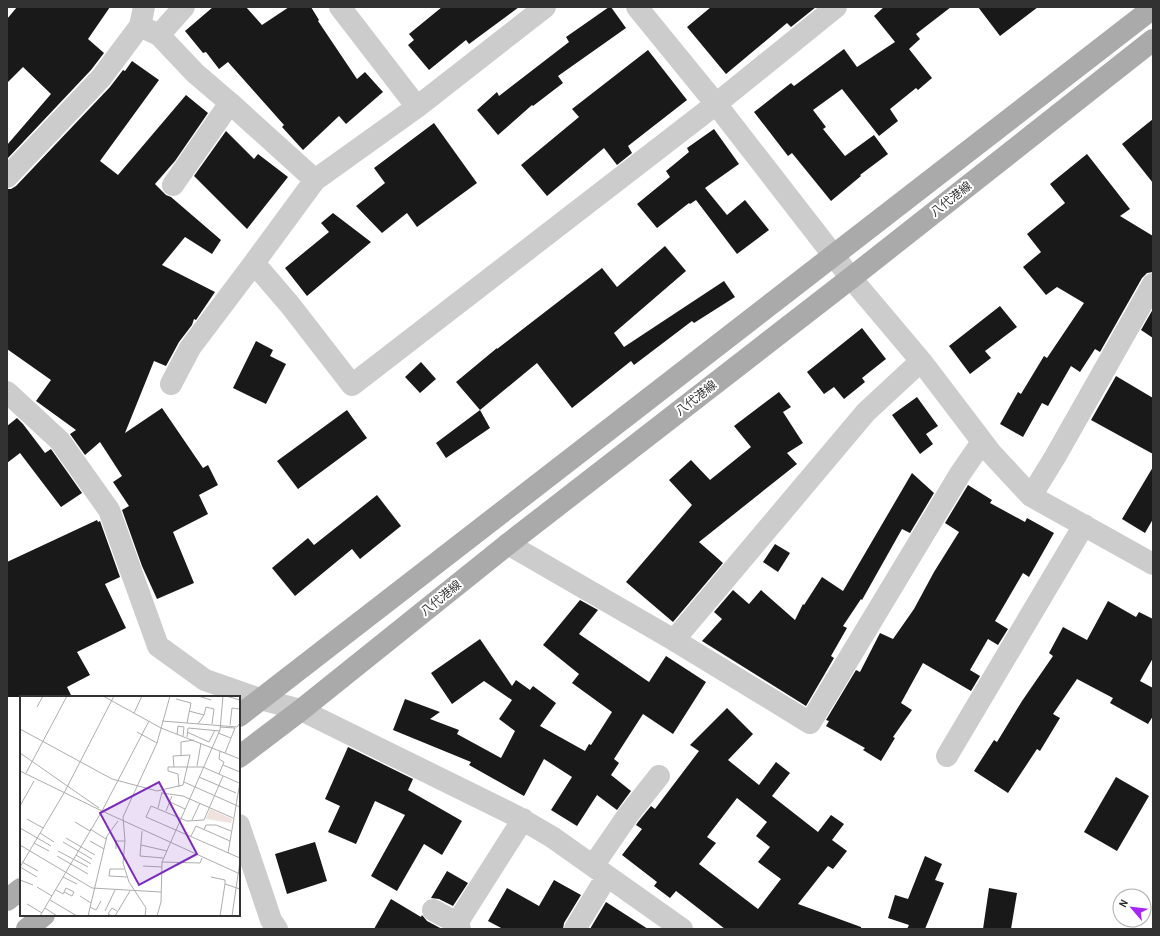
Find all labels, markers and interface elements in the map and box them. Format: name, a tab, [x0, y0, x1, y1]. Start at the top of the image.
street label: 八代港線	[927, 178, 975, 220]
street label: 八代港線	[672, 377, 720, 419]
street label: 八代港線	[417, 577, 465, 619]
inset map	[20, 696, 240, 916]
north arrow	[1112, 888, 1152, 928]
text: N	[1115, 897, 1131, 909]

